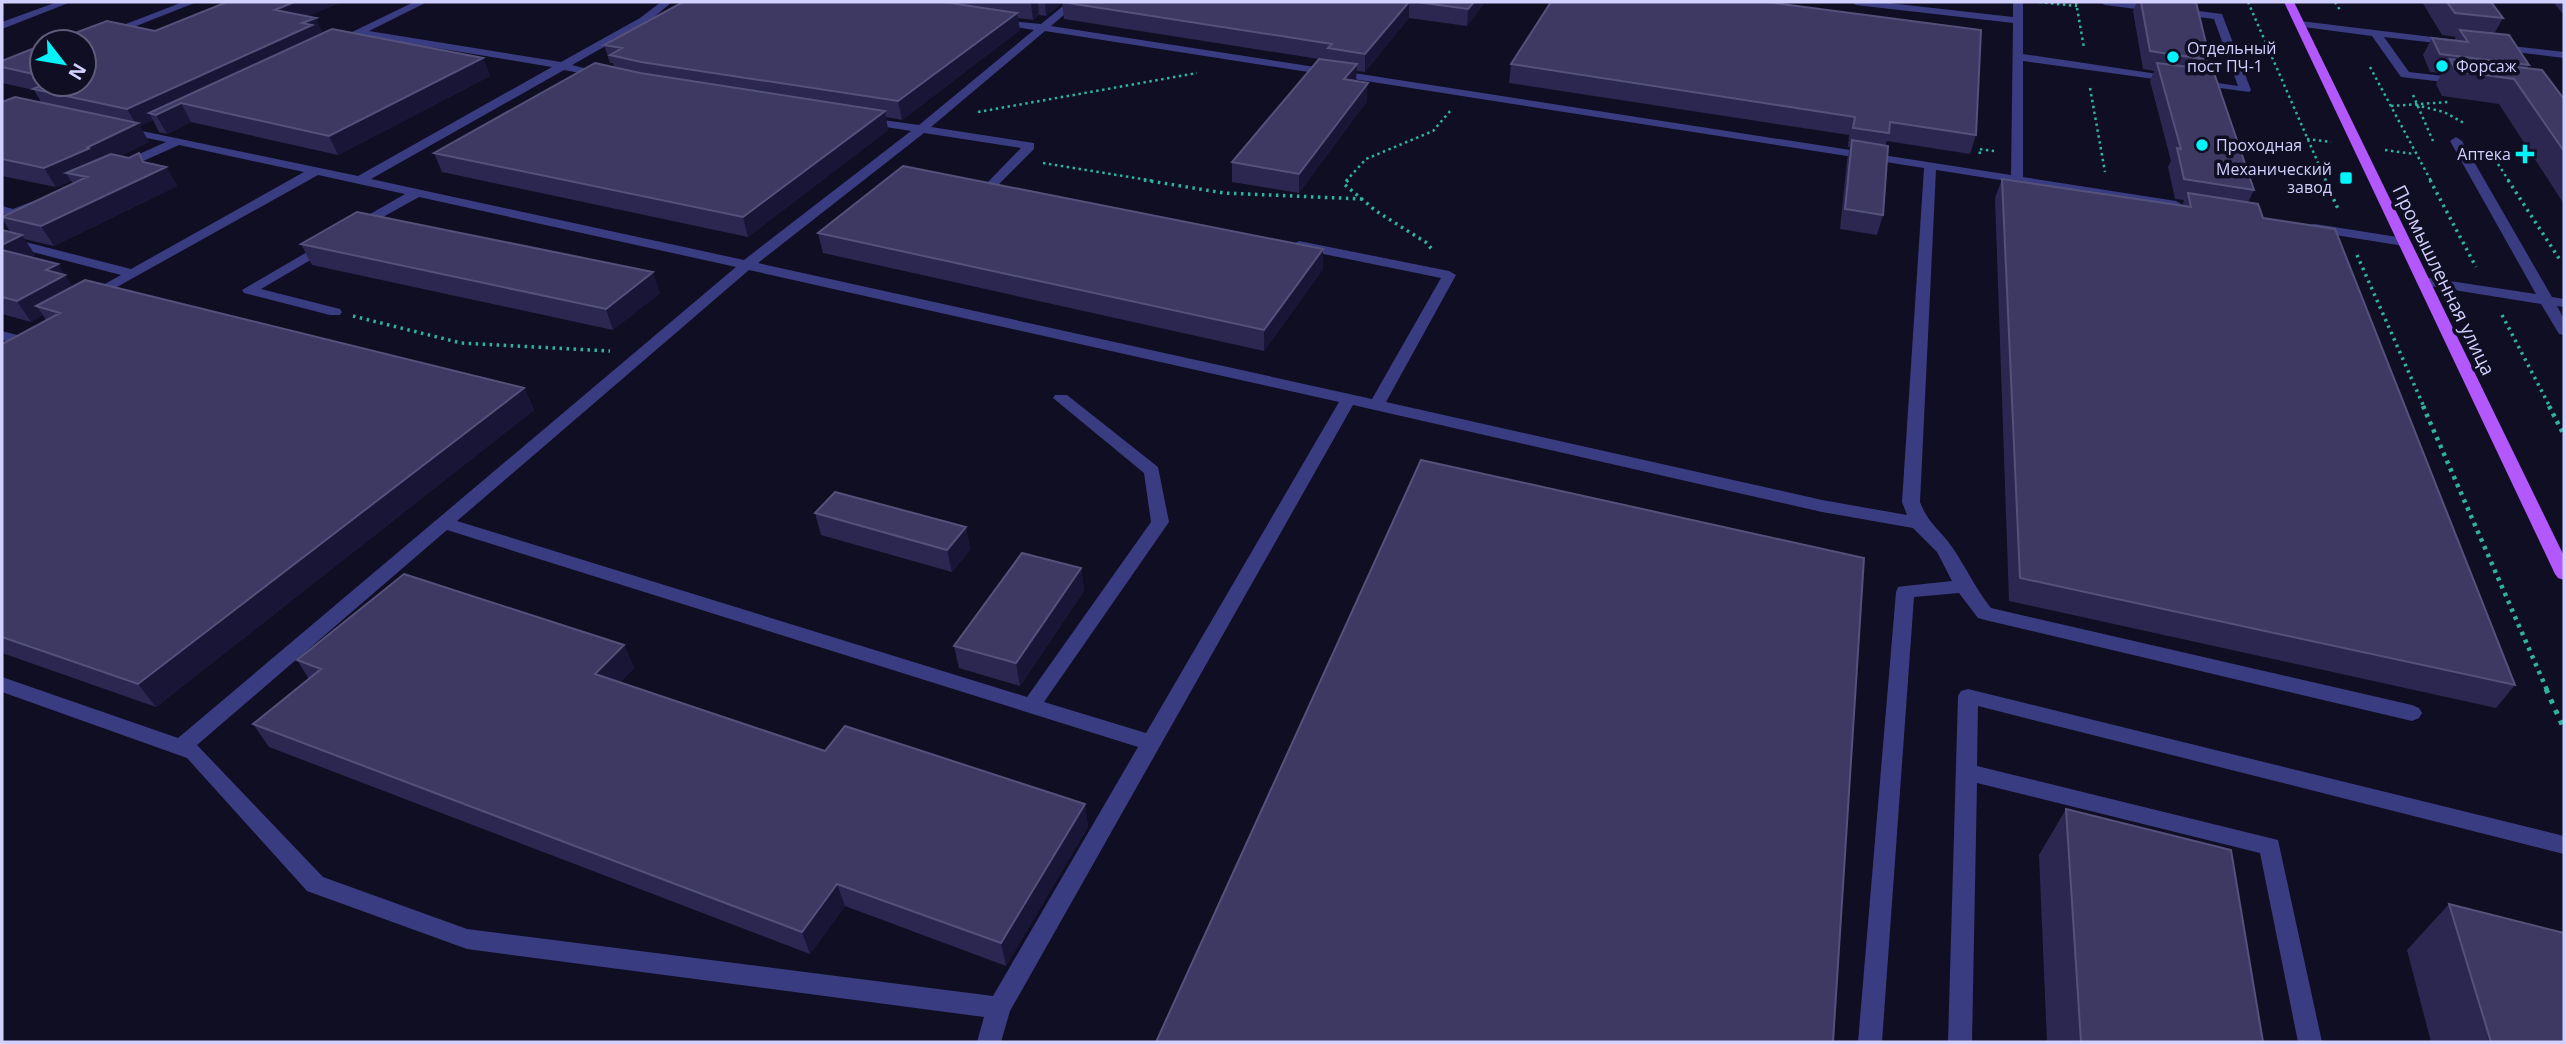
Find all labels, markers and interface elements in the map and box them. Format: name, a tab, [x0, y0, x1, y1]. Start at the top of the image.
north arrow	[28, 28, 98, 98]
place label: Отдельный пост ПЧ-1	[2187, 37, 2276, 77]
marker: Отдельный пост ПЧ-1	[2165, 49, 2181, 65]
place label: Форсаж	[2456, 55, 2517, 77]
text: N	[62, 58, 93, 85]
marker: Форсаж	[2434, 58, 2450, 74]
place label: Проходная	[2216, 134, 2302, 156]
marker: Проходная	[2194, 137, 2210, 153]
place label: Аптека	[2457, 143, 2511, 165]
marker: Аптека	[2517, 146, 2533, 162]
place label: Механический завод	[2216, 158, 2332, 198]
marker: Механический завод	[2338, 170, 2354, 186]
street label: Промышленная улица	[2387, 180, 2501, 380]

